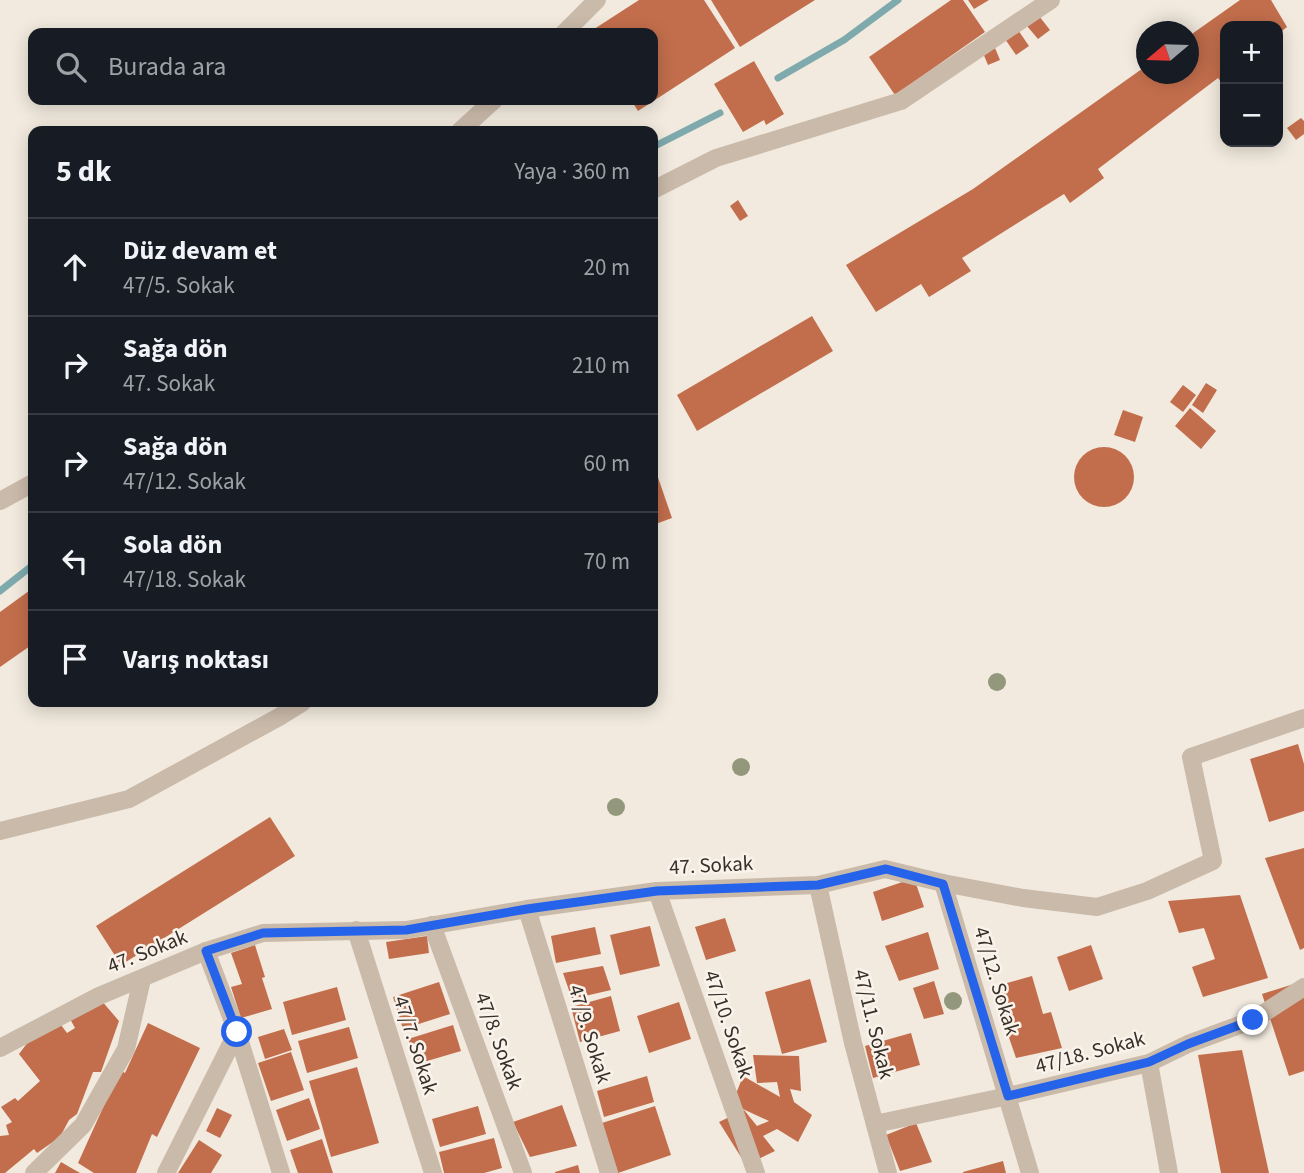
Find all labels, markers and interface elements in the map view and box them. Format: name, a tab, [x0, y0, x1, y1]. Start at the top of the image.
north arrow	[1136, 21, 1199, 84]
map controls	[1220, 21, 1283, 147]
button: +	[1220, 21, 1283, 84]
search box	[28, 28, 658, 105]
icon: search	[52, 48, 90, 86]
text: Burada ara	[108, 48, 226, 85]
button: −	[1220, 84, 1283, 147]
text: 5 dk	[56, 150, 111, 193]
text: Yaya · 360 m	[514, 155, 630, 188]
text: Düz devam et	[123, 232, 277, 269]
icon: ahead	[56, 248, 94, 286]
text: 20 m	[583, 251, 630, 284]
text: 47/5. Sokak	[123, 269, 235, 302]
text: Sağa dön	[123, 330, 228, 367]
icon: right	[56, 346, 94, 384]
text: 210 m	[572, 349, 630, 382]
text: 47. Sokak	[123, 367, 215, 400]
text: Sağa dön	[123, 428, 228, 465]
icon: right	[56, 444, 94, 482]
text: 60 m	[583, 447, 630, 480]
text: 47/12. Sokak	[123, 465, 246, 498]
text: Sola dön	[123, 526, 222, 563]
icon: left	[56, 542, 94, 580]
text: 70 m	[583, 545, 630, 578]
text: 47/18. Sokak	[123, 563, 246, 596]
icon: arrive	[56, 640, 94, 678]
text: Varış noktası	[123, 641, 269, 678]
street label: 47. Sokak	[668, 848, 754, 882]
street label: 47. Sokak	[102, 921, 192, 981]
street label: 47/12. Sokak	[966, 923, 1028, 1040]
street label: 47/10. Sokak	[697, 966, 762, 1083]
street label: 47/11. Sokak	[846, 966, 902, 1083]
street label: 47/9. Sokak	[561, 981, 619, 1088]
street label: 47/8. Sokak	[467, 988, 531, 1095]
street label: 47/7. Sokak	[386, 992, 446, 1099]
route end	[1237, 1004, 1268, 1035]
route start	[221, 1016, 252, 1047]
street label: 47/18. Sokak	[1032, 1023, 1149, 1081]

